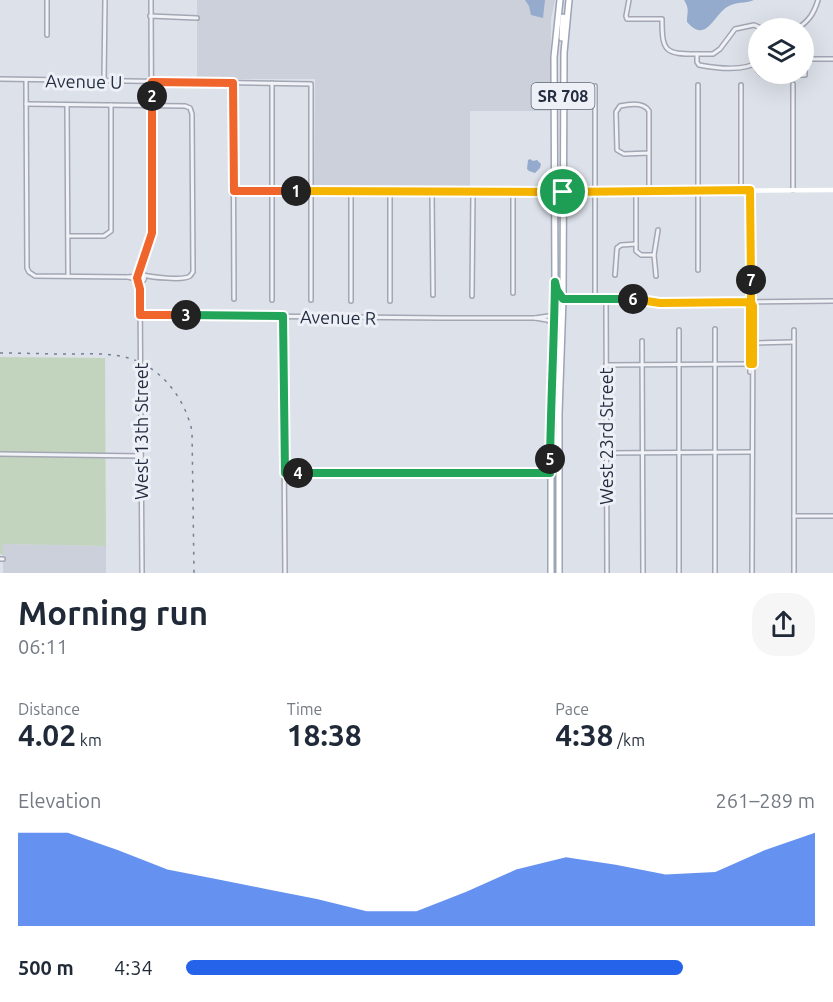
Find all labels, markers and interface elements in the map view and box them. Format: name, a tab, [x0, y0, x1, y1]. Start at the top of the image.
map controls	[748, 18, 814, 84]
button: layers	[748, 18, 814, 84]
street label: Avenue U	[45, 70, 123, 92]
pin: 2	[137, 81, 167, 111]
road number: SR 708	[532, 83, 594, 109]
text: 2	[147, 87, 157, 105]
pin	[537, 166, 588, 217]
icon: arrive	[546, 175, 579, 208]
pin: 1	[281, 176, 311, 206]
text: 1	[291, 182, 301, 200]
pin: 7	[736, 265, 766, 295]
text: 7	[746, 271, 756, 289]
pin: 6	[618, 284, 648, 314]
text: 6	[628, 290, 638, 308]
pin: 3	[171, 300, 201, 330]
text: 3	[181, 306, 191, 324]
street label: Avenue R	[300, 306, 376, 328]
street label: West 13th Street	[131, 362, 151, 500]
street label: West 23rd Street	[596, 367, 616, 505]
pin: 5	[535, 444, 565, 474]
text: 5	[545, 450, 555, 468]
pin: 4	[283, 458, 313, 488]
text: 4	[293, 464, 303, 482]
button: share	[752, 593, 815, 656]
text: Morning run	[18, 594, 208, 631]
text: 06:11	[18, 635, 68, 658]
text: Distance	[18, 700, 80, 718]
text: Time	[287, 700, 322, 718]
text: Pace	[555, 700, 589, 718]
text: 4.02	[18, 718, 76, 752]
text: 18:38	[287, 718, 362, 752]
text: 4:38	[555, 718, 613, 752]
text: km	[76, 731, 102, 749]
text: /km	[613, 731, 645, 749]
text: Elevation	[18, 789, 101, 812]
text: 261–289 m	[716, 789, 815, 812]
text: 500 m	[18, 956, 74, 979]
text: 4:34	[114, 956, 153, 979]

